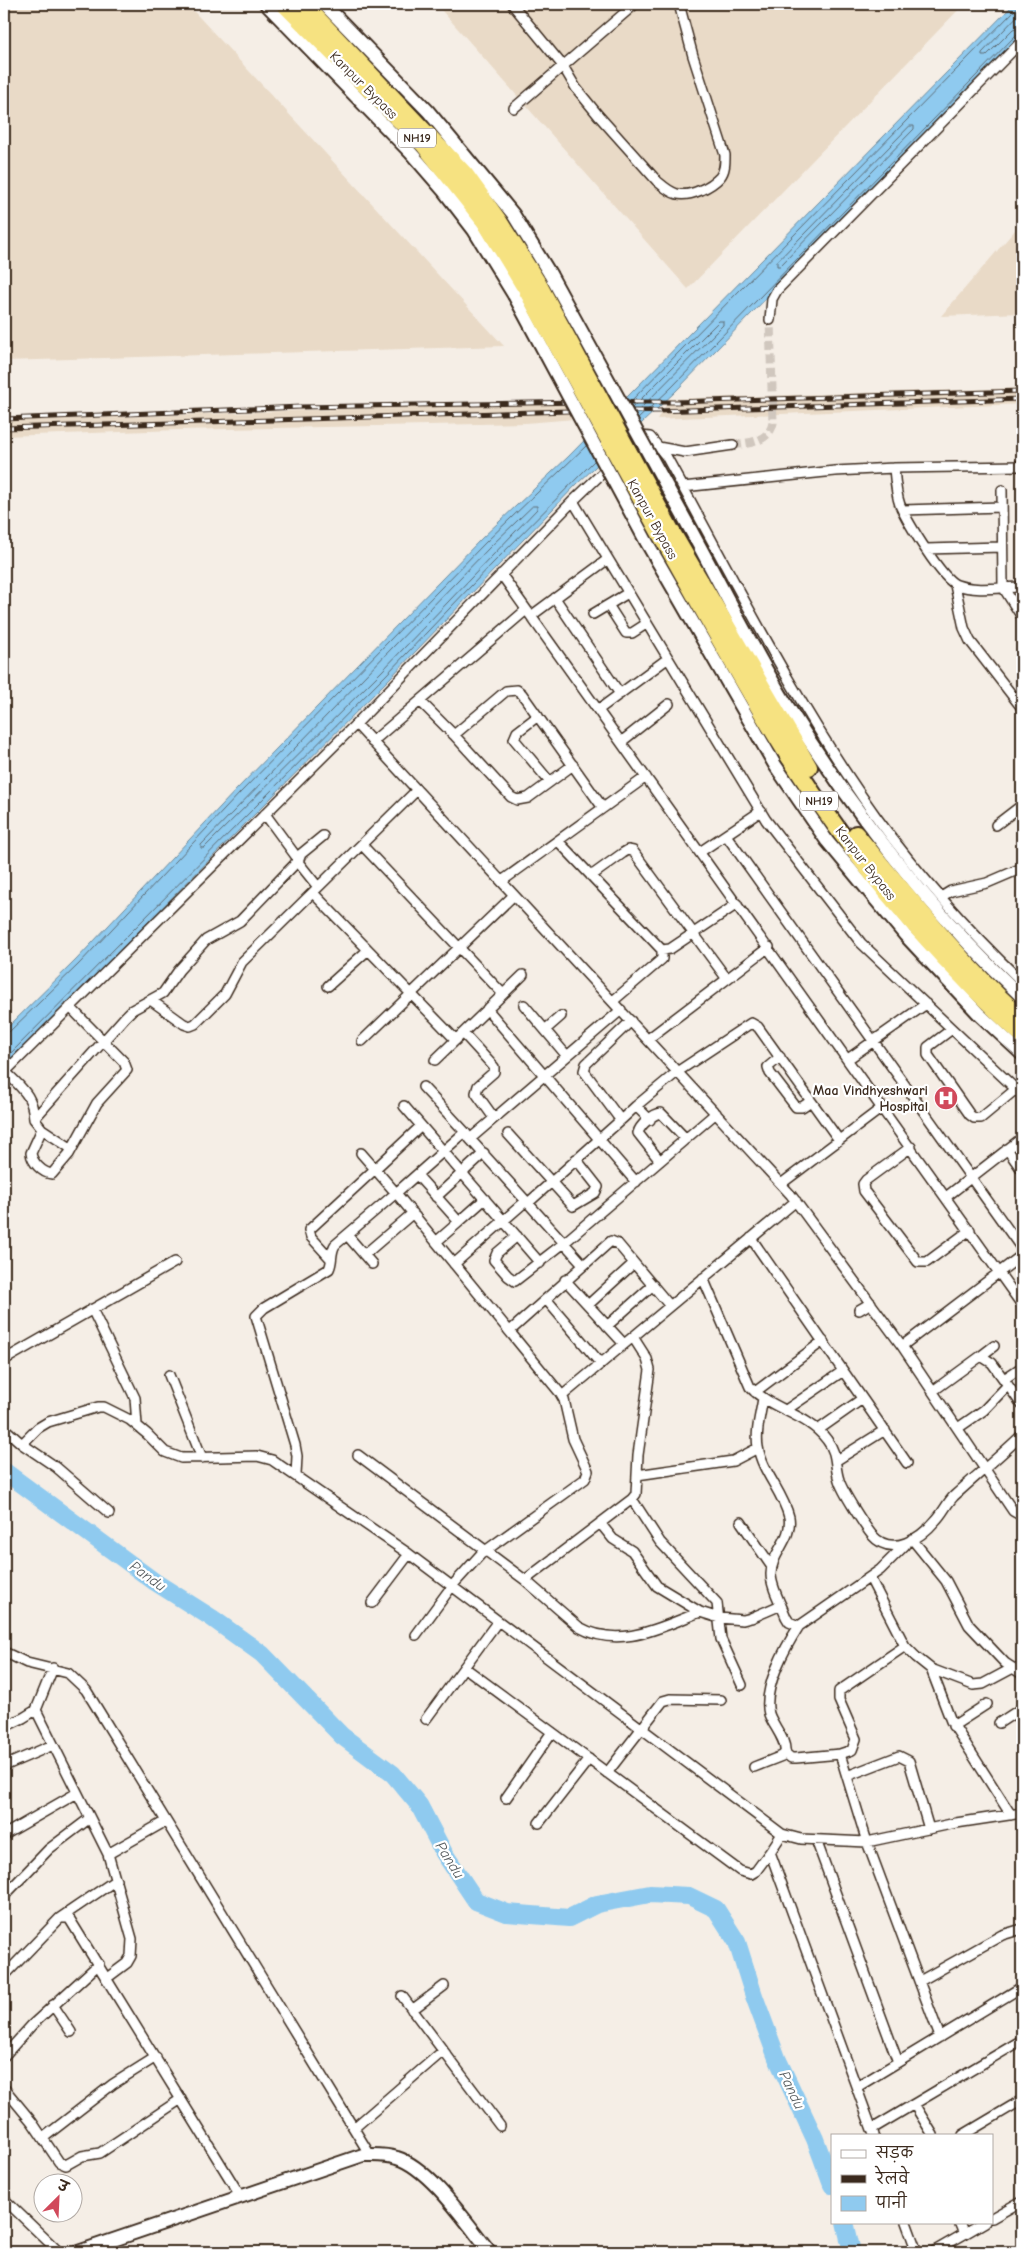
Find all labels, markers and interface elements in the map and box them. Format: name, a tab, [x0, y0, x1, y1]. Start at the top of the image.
street label: Kanpur Bypass	[326, 48, 401, 123]
road number: NH19	[398, 128, 436, 148]
street label: Kanpur Bypass	[624, 476, 682, 562]
road number: NH19	[800, 791, 838, 810]
street label: Kanpur Bypass	[832, 823, 900, 904]
place label: Maa Vindhyeshwari Hospital	[813, 1082, 928, 1115]
hospital icon: Maa Vindhyeshwari Hospital	[933, 1085, 959, 1111]
water label: Pandu	[126, 1557, 170, 1595]
water label: Pandu	[432, 1838, 468, 1882]
water label: Pandu	[775, 2068, 809, 2112]
legend	[831, 2134, 994, 2224]
text: सड़क	[875, 2144, 914, 2163]
text: रेलवे	[874, 2165, 910, 2188]
north arrow	[32, 2174, 82, 2224]
text: उ	[54, 2176, 72, 2197]
text: पानी	[875, 2191, 908, 2212]

